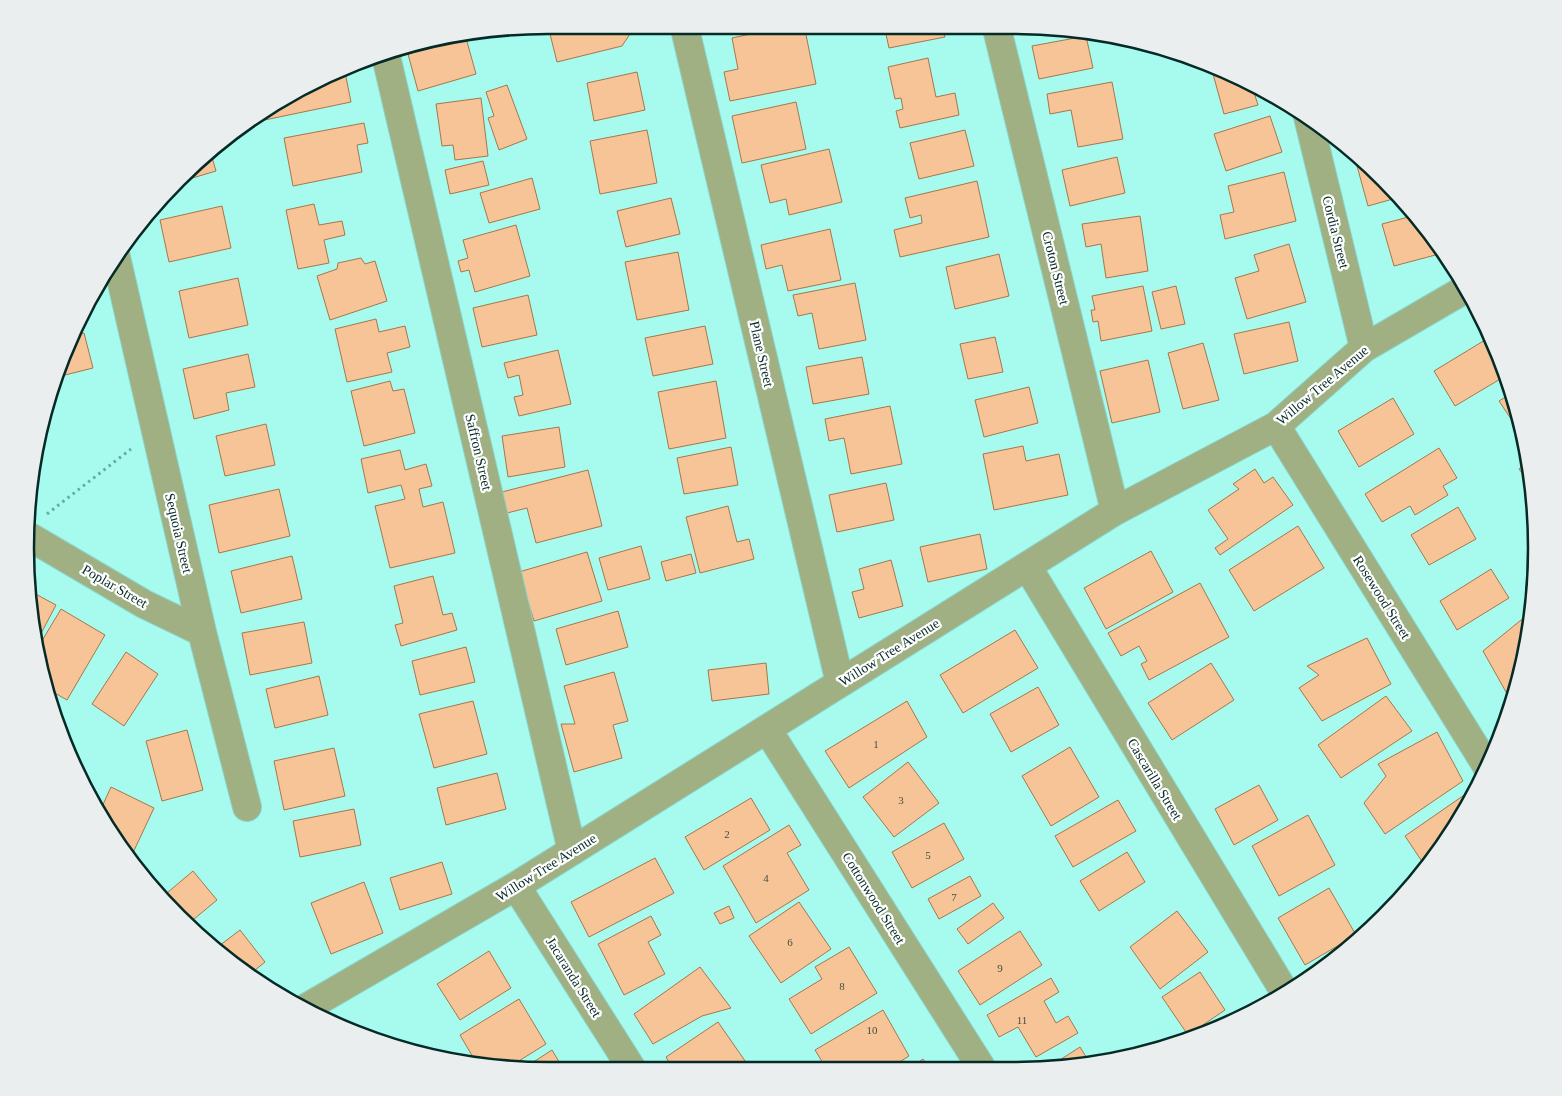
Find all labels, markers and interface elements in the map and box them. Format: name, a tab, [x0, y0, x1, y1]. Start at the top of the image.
street label: Cordia Street	[1319, 194, 1352, 270]
street label: Croton Street	[1039, 230, 1072, 306]
street label: Plane Street	[747, 320, 776, 389]
street label: Willow Tree Avenue	[1273, 343, 1371, 428]
street label: Saffron Street	[462, 412, 495, 492]
street label: Sequoia Street	[162, 492, 195, 574]
street label: Rosewood Street	[1350, 553, 1413, 642]
street label: Poplar Street	[80, 562, 150, 611]
street label: Willow Tree Avenue	[837, 616, 942, 689]
street label: Cascarilla Street	[1124, 736, 1185, 823]
house number: 1	[873, 738, 879, 750]
house number: 3	[898, 794, 904, 806]
house number: 2	[724, 828, 730, 840]
street label: Willow Tree Avenue	[494, 831, 599, 904]
house number: 5	[925, 849, 931, 861]
street label: Cottonwood Street	[839, 850, 908, 947]
house number: 4	[763, 872, 769, 884]
house number: 7	[951, 891, 957, 903]
street label: Jacaranda Street	[543, 935, 604, 1020]
house number: 6	[787, 936, 793, 948]
house number: 9	[997, 962, 1003, 974]
house number: 8	[839, 980, 845, 992]
house number: 11	[1017, 1014, 1027, 1026]
house number: 10	[867, 1024, 878, 1036]

